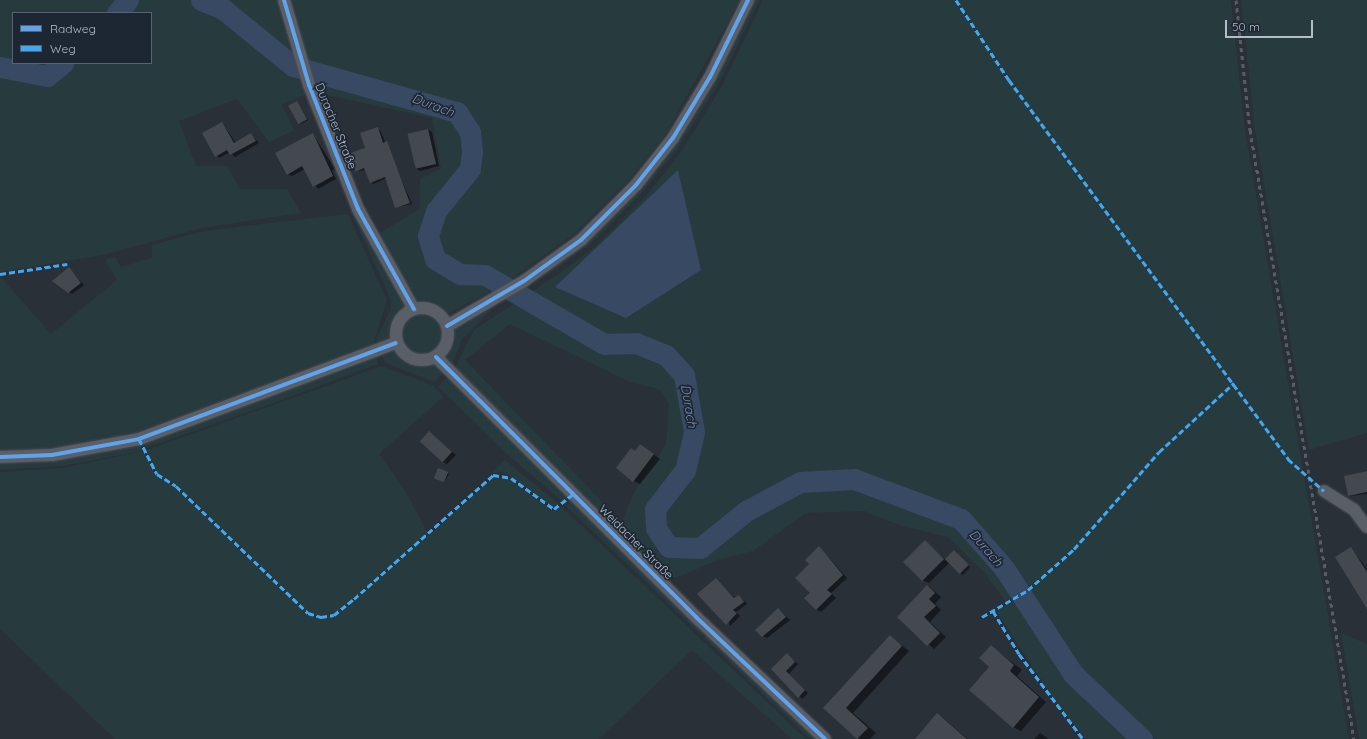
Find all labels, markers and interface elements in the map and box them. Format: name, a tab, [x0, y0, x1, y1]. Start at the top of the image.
legend	[12, 12, 152, 64]
scale bar	[1227, 12, 1315, 38]
text: 50 m	[1232, 19, 1260, 34]
text: Radweg	[50, 21, 96, 36]
text: Weg	[50, 41, 76, 56]
street label: Duracher Straße	[312, 81, 360, 171]
water label: Durach	[410, 90, 456, 120]
water label: Durach	[678, 383, 700, 429]
street label: Weidacher Straße	[596, 502, 676, 582]
water label: Durach	[966, 526, 1006, 570]

